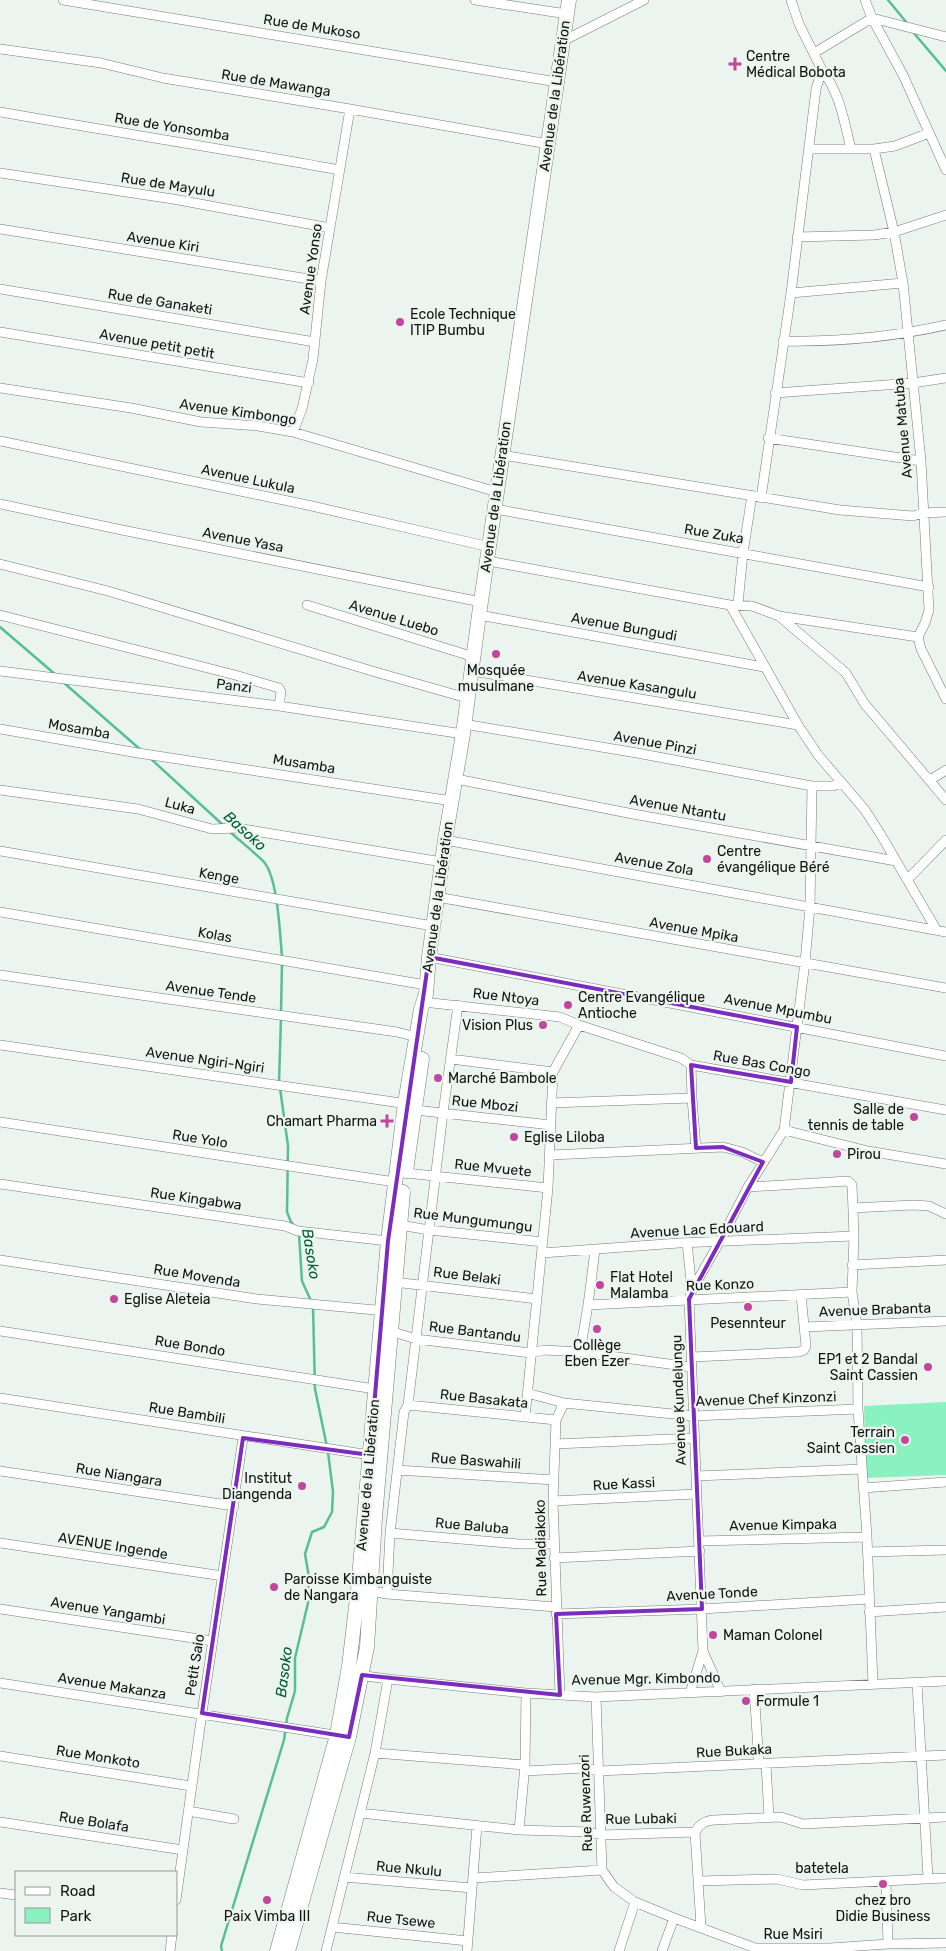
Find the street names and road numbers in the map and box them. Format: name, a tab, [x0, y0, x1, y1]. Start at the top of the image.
street label: Rue de Mukoso	[262, 11, 362, 43]
street label: Avenue de la Libération	[536, 19, 574, 173]
street label: Rue de Mawanga	[220, 66, 332, 100]
street label: Rue de Yonsomba	[113, 110, 231, 144]
street label: Rue de Mayulu	[120, 169, 216, 201]
street label: Avenue Yonso	[296, 222, 326, 316]
street label: Avenue Kiri	[126, 228, 200, 256]
street label: Rue de Ganaketi	[107, 285, 213, 319]
street label: Avenue petit petit	[98, 325, 217, 363]
street label: Avenue Matuba	[890, 377, 916, 479]
street label: Avenue Kimbongo	[178, 395, 298, 429]
street label: Avenue de la Libération	[477, 420, 515, 574]
street label: Avenue Lukula	[200, 461, 296, 497]
street label: Rue Zuka	[683, 520, 745, 548]
street label: Avenue Yasa	[201, 524, 285, 556]
street label: Avenue Luebo	[347, 596, 441, 640]
street label: Avenue Bungudi	[570, 609, 678, 645]
street label: Avenue Kasangulu	[576, 667, 698, 703]
street label: Panzi	[215, 675, 253, 697]
street label: Mosamba	[47, 715, 111, 743]
street label: Avenue Pinzi	[612, 727, 698, 759]
street label: Musamba	[272, 751, 336, 777]
street label: Avenue Ntantu	[628, 791, 728, 825]
street label: Luka	[163, 794, 197, 818]
street label: Avenue de la Libération	[419, 820, 457, 974]
street label: Avenue Zola	[613, 849, 695, 879]
street label: Kenge	[198, 864, 241, 888]
street label: Avenue Mpika	[648, 914, 740, 946]
street label: Kolas	[197, 924, 233, 946]
street label: Avenue Tende	[165, 977, 258, 1007]
street label: Rue Ntoya	[472, 984, 540, 1010]
street label: Avenue Mpumbu	[723, 990, 833, 1028]
street label: Avenue Ngiri-Ngiri	[145, 1043, 265, 1077]
street label: Rue Bas Congo	[712, 1047, 812, 1081]
street label: Rue Mbozi	[451, 1092, 519, 1116]
street label: Rue Yolo	[171, 1126, 229, 1152]
street label: Rue Mvuete	[454, 1156, 532, 1181]
street label: Rue Kingabwa	[149, 1184, 243, 1214]
street label: Rue Mungumungu	[412, 1204, 534, 1236]
street label: Avenue Lac Edouard	[630, 1218, 764, 1242]
street label: Rue Movenda	[152, 1261, 242, 1291]
street label: Rue Belaki	[432, 1263, 502, 1289]
street label: Rue Konzo	[685, 1275, 755, 1295]
street label: Avenue Brabanta	[819, 1300, 931, 1320]
street label: Rue Bantandu	[428, 1318, 522, 1346]
street label: Rue Bondo	[154, 1332, 226, 1360]
street label: Avenue Kundelungu	[668, 1334, 690, 1466]
street label: Rue Basakata	[439, 1386, 529, 1412]
street label: Avenue Chef Kinzonzi	[695, 1388, 837, 1410]
street label: Avenue de la Libération	[353, 1398, 383, 1552]
street label: Rue Bambili	[148, 1399, 226, 1427]
street label: Rue Baswahili	[430, 1449, 522, 1473]
street label: Rue Niangara	[75, 1460, 163, 1490]
street label: Rue Kassi	[592, 1474, 656, 1494]
street label: Rue Madiakoko	[532, 1499, 550, 1597]
street label: Rue Baluba	[434, 1514, 510, 1538]
street label: Avenue Kimpaka	[729, 1516, 837, 1534]
street label: AVENUE Ingende	[57, 1529, 169, 1563]
street label: Avenue Tonde	[666, 1583, 758, 1605]
street label: Avenue Yangambi	[49, 1594, 167, 1628]
street label: Petit Saio	[182, 1633, 208, 1697]
street label: Avenue Makanza	[57, 1669, 167, 1703]
street label: Avenue Mgr. Kimbondo	[571, 1669, 721, 1689]
street label: Rue Bukaka	[695, 1741, 773, 1761]
street label: Rue Monkoto	[55, 1742, 141, 1772]
street label: Rue Ruwenzori	[576, 1754, 596, 1852]
street label: Rue Bolafa	[58, 1808, 130, 1836]
street label: Rue Lubaki	[605, 1810, 677, 1828]
street label: Rue Nkulu	[375, 1858, 443, 1880]
street label: batetela	[795, 1860, 849, 1877]
street label: Rue Tsewe	[366, 1908, 436, 1932]
street label: Rue Msiri	[763, 1926, 823, 1943]

